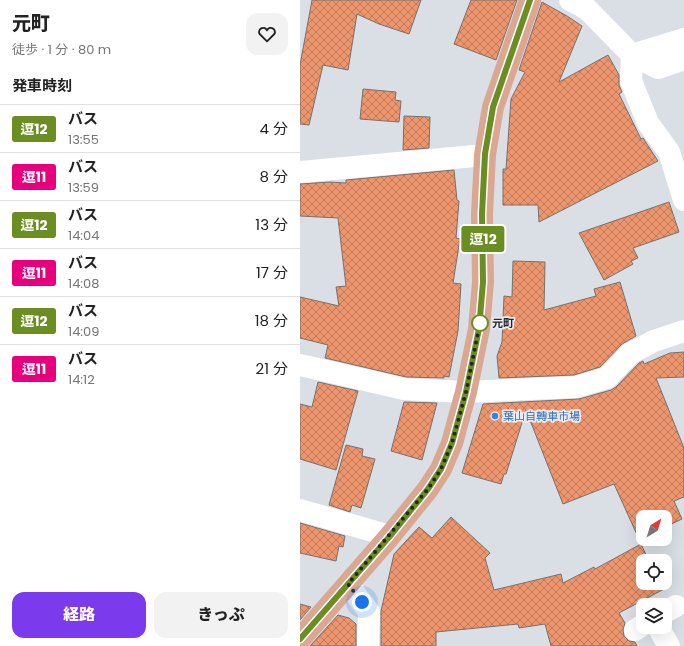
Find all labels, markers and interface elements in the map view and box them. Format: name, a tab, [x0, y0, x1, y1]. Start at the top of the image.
text: 元町	[12, 10, 50, 37]
button: heart	[246, 13, 288, 55]
text: 徒歩 · 1 分 · 80 m	[12, 40, 111, 59]
text: 発車時刻	[12, 75, 72, 96]
text: バス	[68, 108, 98, 129]
text: 4 分	[260, 118, 288, 139]
text: 逗12	[20, 119, 48, 139]
text: 13:55	[68, 130, 99, 149]
text: バス	[68, 156, 98, 177]
text: 8 分	[260, 166, 288, 187]
text: 逗11	[22, 167, 46, 187]
text: 13:59	[68, 178, 99, 197]
text: バス	[68, 204, 98, 225]
text: 13 分	[255, 214, 288, 235]
text: 逗12	[20, 215, 48, 235]
text: 14:04	[68, 226, 99, 245]
line badge: 逗12	[460, 226, 506, 252]
text: 逗12	[469, 229, 497, 249]
text: バス	[68, 252, 98, 273]
text: 17 分	[256, 262, 288, 283]
text: 逗11	[22, 263, 46, 283]
text: 14:08	[68, 274, 99, 293]
text: バス	[68, 300, 98, 321]
text: 18 分	[255, 310, 288, 331]
text: 逗12	[20, 311, 48, 331]
marker: 元町	[471, 314, 489, 332]
place label: 元町	[492, 315, 514, 331]
text: 14:09	[68, 322, 99, 341]
text: バス	[68, 348, 98, 369]
text: 21 分	[256, 358, 288, 379]
text: 逗11	[22, 359, 46, 379]
text: 14:12	[68, 370, 95, 389]
place label: 葉山自轉車市場	[503, 408, 580, 424]
marker: 葉山自轉車市場	[490, 411, 500, 421]
north arrow	[636, 510, 672, 546]
map controls	[636, 510, 672, 634]
button: locate	[636, 554, 672, 590]
button: 経路	[12, 592, 146, 638]
button: きっぷ	[154, 592, 288, 638]
your location	[352, 592, 372, 612]
button: layers	[636, 598, 672, 634]

